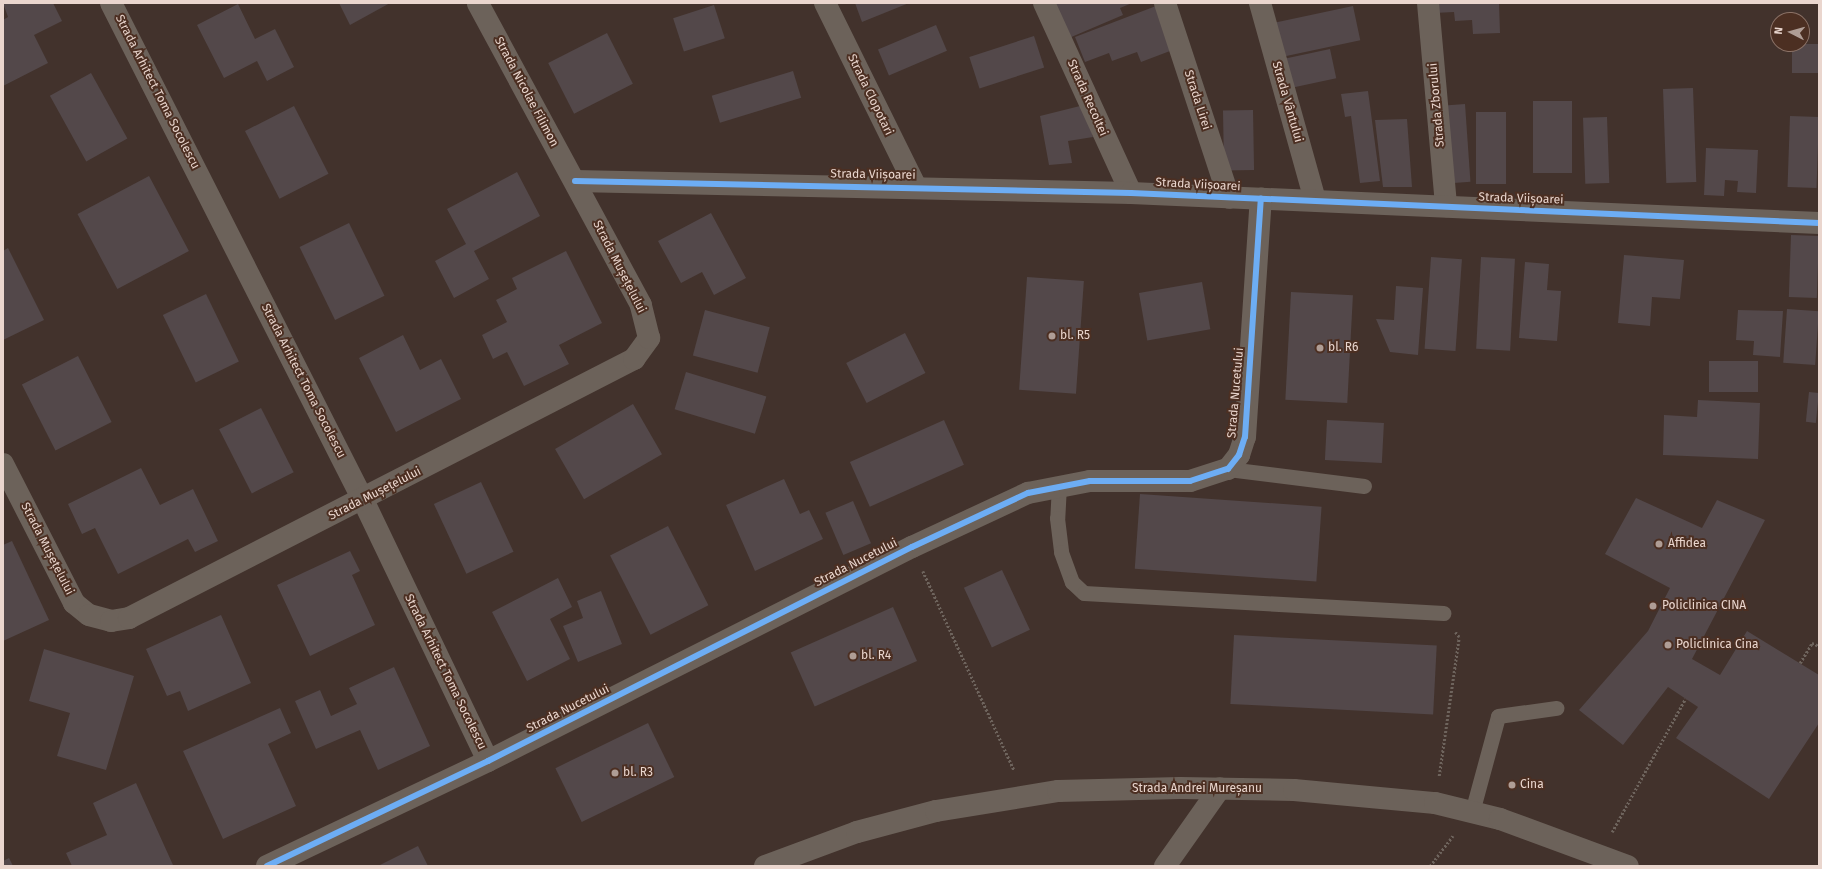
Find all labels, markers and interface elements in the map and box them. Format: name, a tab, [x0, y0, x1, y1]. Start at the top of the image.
street label: Strada Arhitect Toma Socolescu	[112, 12, 202, 172]
north arrow	[1770, 12, 1810, 52]
text: N	[1772, 26, 1785, 35]
street label: Strada Nicolae Filimon	[491, 35, 561, 149]
street label: Strada Clopotari	[844, 52, 896, 138]
street label: Strada Recoltei	[1064, 58, 1110, 138]
street label: Strada Vântului	[1269, 60, 1305, 144]
street label: Strada Zborului	[1426, 62, 1448, 148]
street label: Strada Lirei	[1181, 68, 1213, 132]
street label: Strada Viișoarei	[830, 167, 916, 183]
street label: Strada Viișoarei	[1155, 176, 1241, 194]
street label: Strada Viișoarei	[1478, 190, 1564, 208]
street label: Strada Mușețelului	[589, 218, 649, 316]
street label: Strada Arhitect Toma Socolescu	[258, 301, 348, 461]
place label: bl. R5	[1060, 329, 1090, 343]
marker: bl. R5	[1047, 331, 1057, 341]
place label: bl. R6	[1328, 341, 1358, 355]
marker: bl. R6	[1315, 343, 1325, 353]
street label: Strada Nucetului	[1225, 347, 1247, 439]
street label: Strada Mușețelului	[326, 464, 424, 524]
street label: Strada Mușețelului	[17, 500, 77, 598]
street label: Strada Nucetului	[812, 536, 900, 590]
place label: Affidea	[1668, 537, 1706, 551]
marker: Affidea	[1653, 538, 1665, 550]
street label: Strada Arhitect Toma Socolescu	[401, 592, 489, 752]
place label: Policlinica CINA	[1662, 599, 1746, 613]
marker: Policlinica CINA	[1647, 600, 1659, 612]
place label: Policlinica Cina	[1676, 638, 1759, 652]
marker: Policlinica Cina	[1663, 640, 1673, 650]
place label: bl. R4	[861, 649, 891, 663]
marker: bl. R4	[848, 651, 858, 661]
street label: Strada Nucetului	[524, 682, 612, 736]
place label: bl. R3	[623, 766, 653, 780]
marker: bl. R3	[610, 768, 620, 778]
place label: Cina	[1520, 778, 1544, 792]
marker: Cina	[1507, 780, 1517, 790]
street label: Strada Andrei Mureșanu	[1132, 782, 1262, 796]

